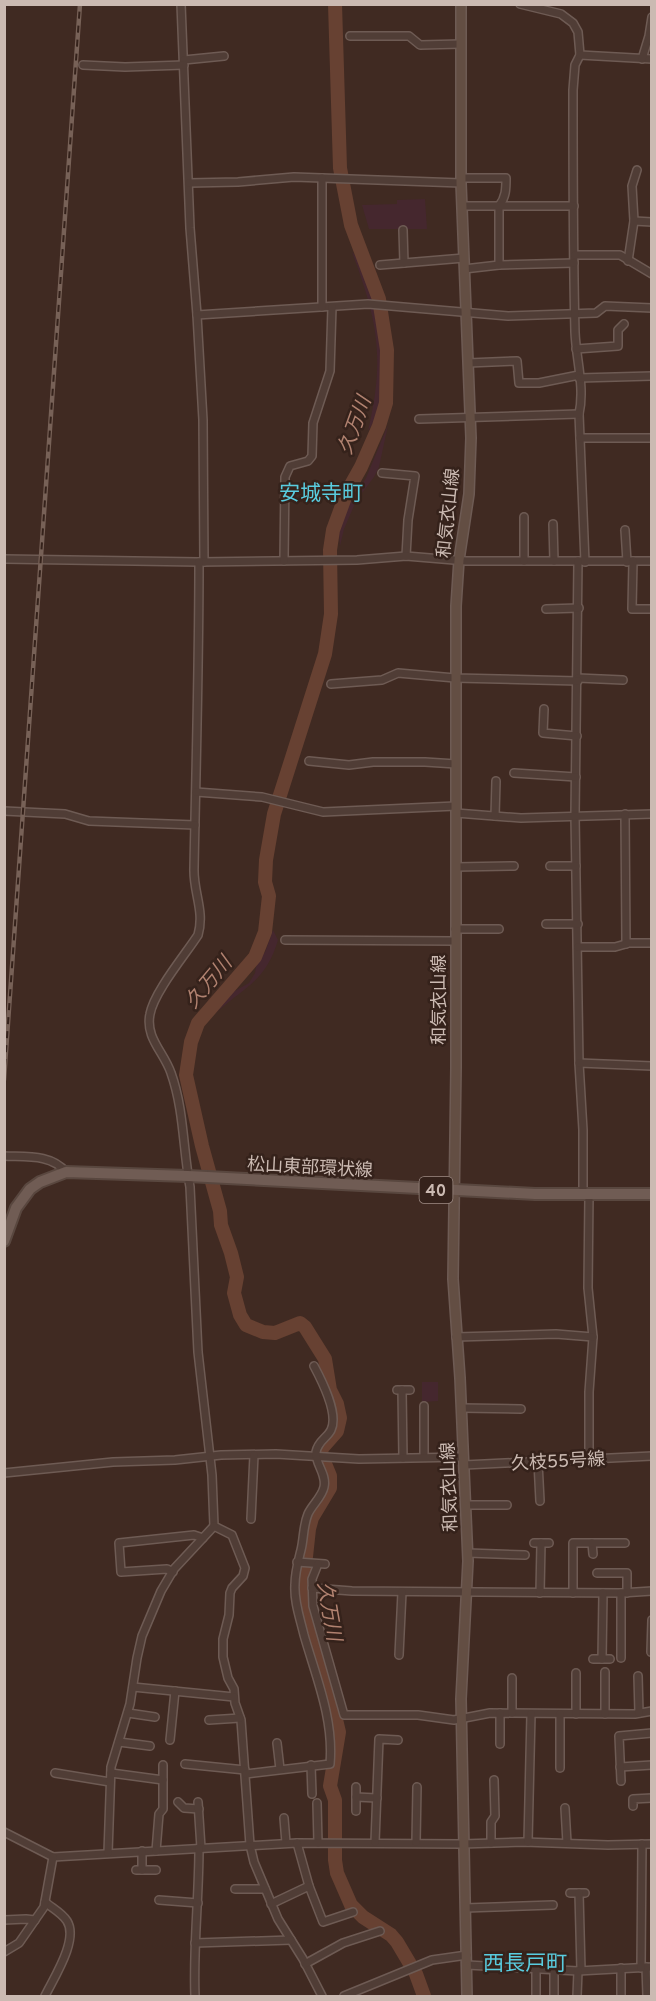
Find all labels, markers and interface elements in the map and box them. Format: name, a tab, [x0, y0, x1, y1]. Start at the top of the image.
water label: 久万川	[333, 391, 379, 458]
street label: 和気衣山線	[433, 467, 466, 559]
district label: 安城寺町	[279, 481, 363, 508]
water label: 久万川	[180, 950, 240, 1015]
street label: 和気衣山線	[429, 955, 452, 1045]
street label: 松山東部環状線	[246, 1154, 373, 1183]
road number: 40	[420, 1177, 452, 1203]
street label: 和気衣山線	[437, 1442, 464, 1532]
street label: 久枝55号線	[510, 1449, 606, 1476]
water label: 久万川	[310, 1580, 346, 1645]
district label: 西長戸町	[483, 1951, 567, 1978]

